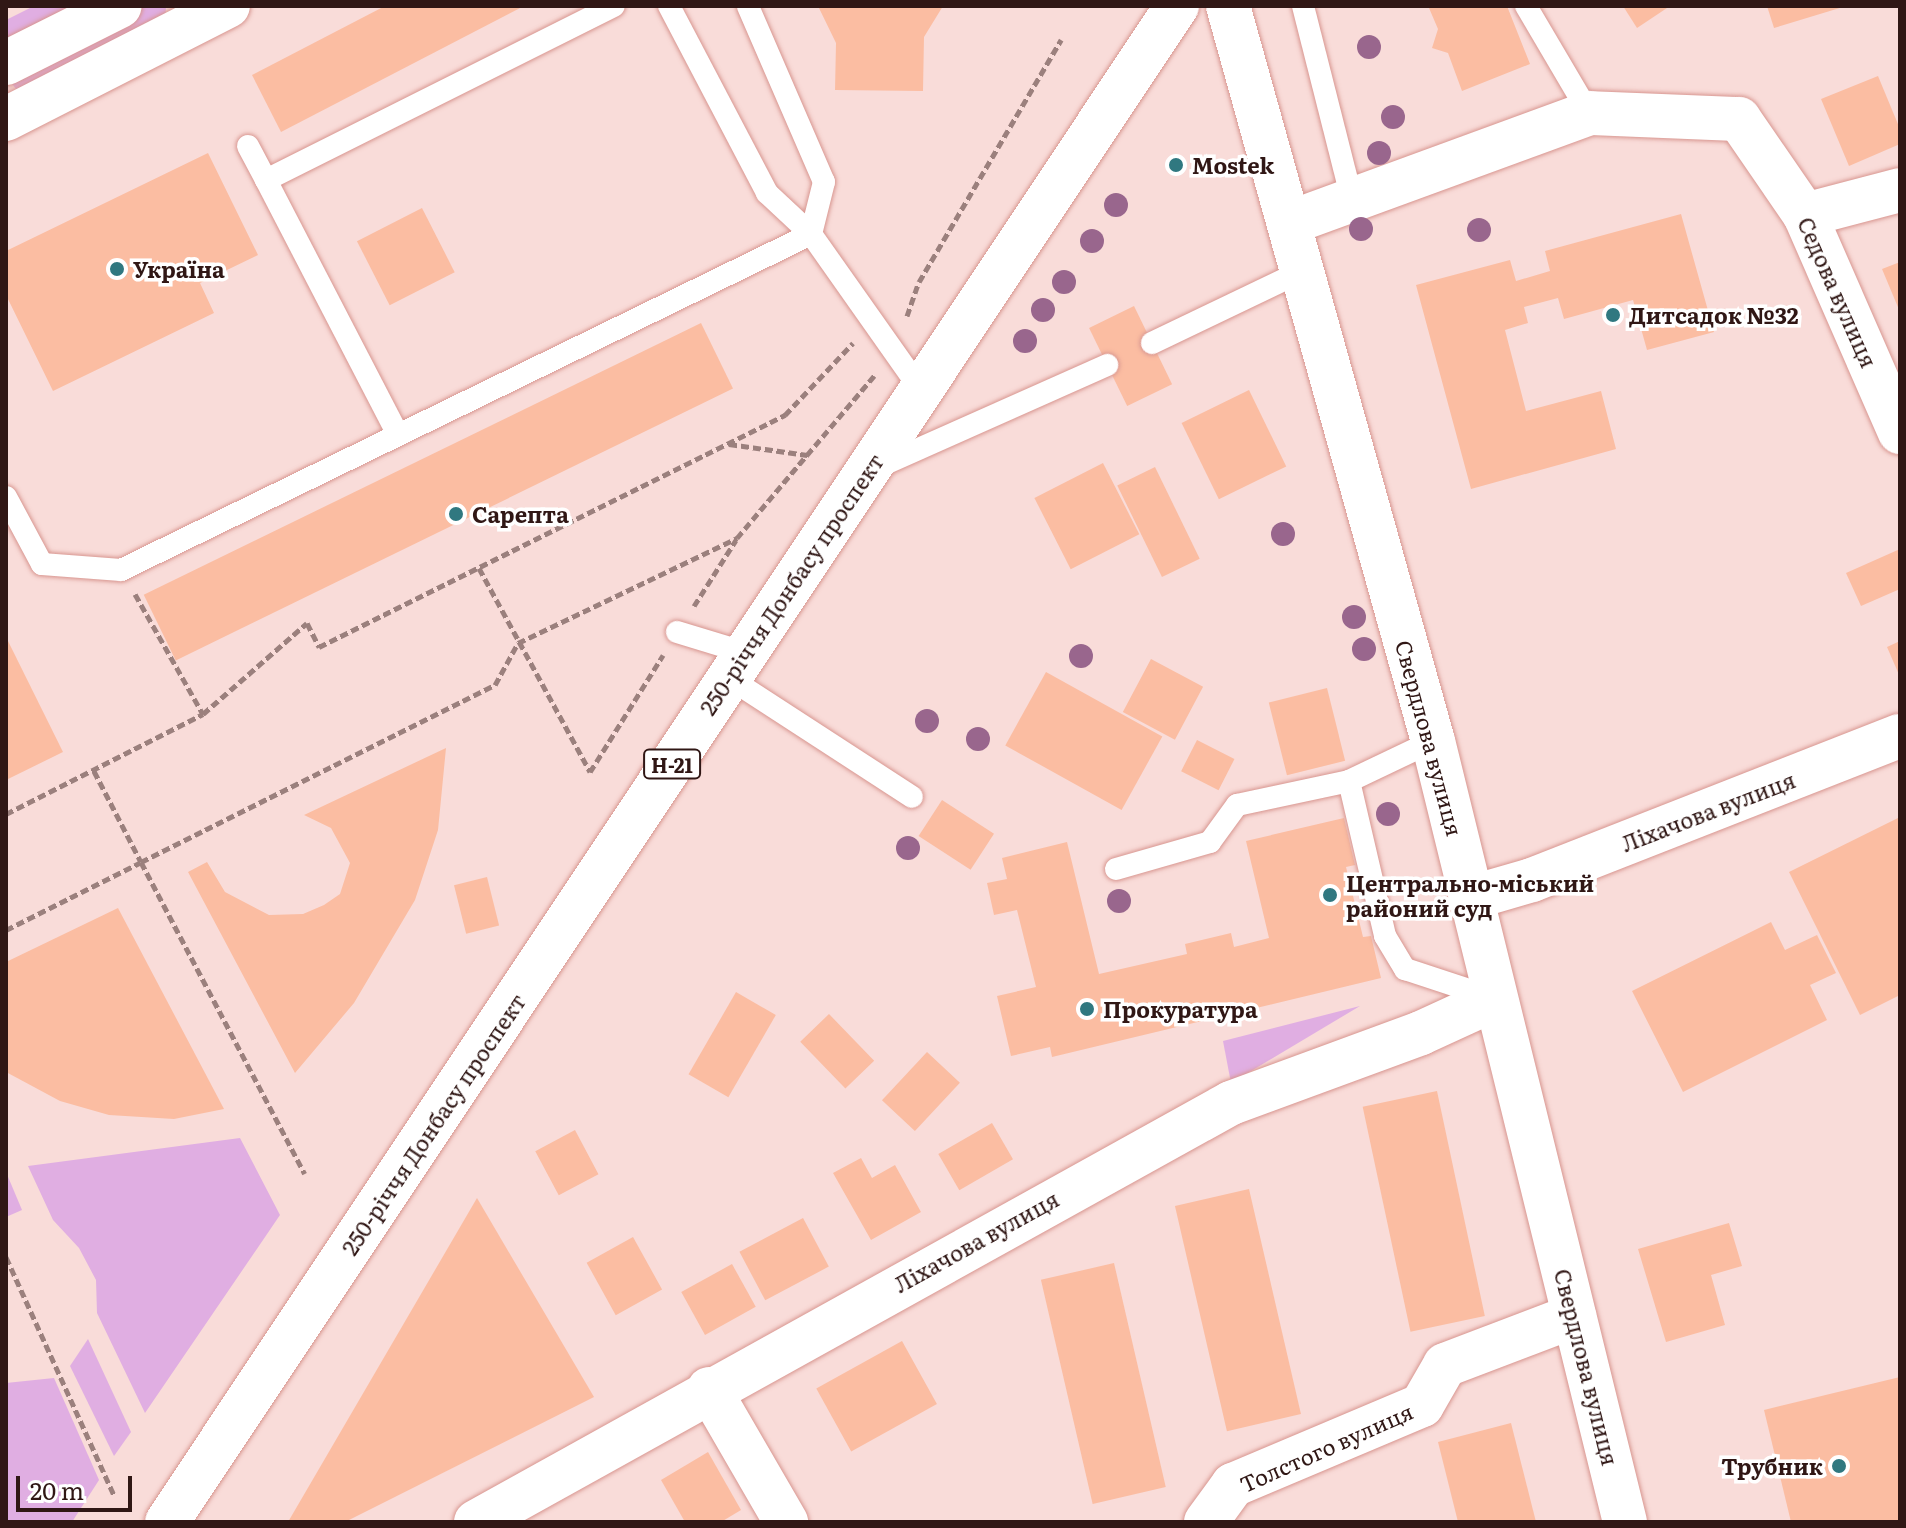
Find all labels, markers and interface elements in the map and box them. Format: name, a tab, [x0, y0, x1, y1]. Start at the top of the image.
place label: Mostek	[1192, 152, 1274, 178]
marker: Mostek	[1167, 156, 1185, 174]
street label: Седова вулиця	[1793, 213, 1883, 371]
place label: Україна	[133, 256, 225, 282]
marker: Україна	[108, 260, 126, 278]
place label: Дитсадок №32	[1629, 302, 1798, 328]
marker: Дитсадок №32	[1604, 306, 1622, 324]
street label: 250-річчя Донбасу проспект	[694, 449, 888, 719]
place label: Сарепта	[472, 501, 569, 527]
marker: Сарепта	[447, 505, 465, 523]
street label: Свердлова вулиця	[1391, 637, 1469, 839]
road number: Н-21	[642, 748, 702, 780]
street label: Ліхачова вулиця	[1617, 766, 1799, 856]
place label: Центрально-міський районий суд	[1346, 869, 1594, 920]
marker: Центрально-міський районий суд	[1321, 886, 1339, 904]
street label: 250-річчя Донбасу проспект	[336, 989, 530, 1259]
place label: Прокуратура	[1103, 996, 1258, 1022]
marker: Прокуратура	[1078, 1000, 1096, 1018]
street label: Ліхачова вулиця	[889, 1185, 1063, 1297]
street label: Свердлова вулиця	[1550, 1266, 1624, 1468]
street label: Толстого вулиця	[1235, 1397, 1417, 1497]
place label: Трубник	[1721, 1453, 1823, 1479]
marker: Трубник	[1830, 1457, 1848, 1475]
scale bar	[20, 1460, 136, 1510]
text: 20 m	[30, 1472, 84, 1507]

